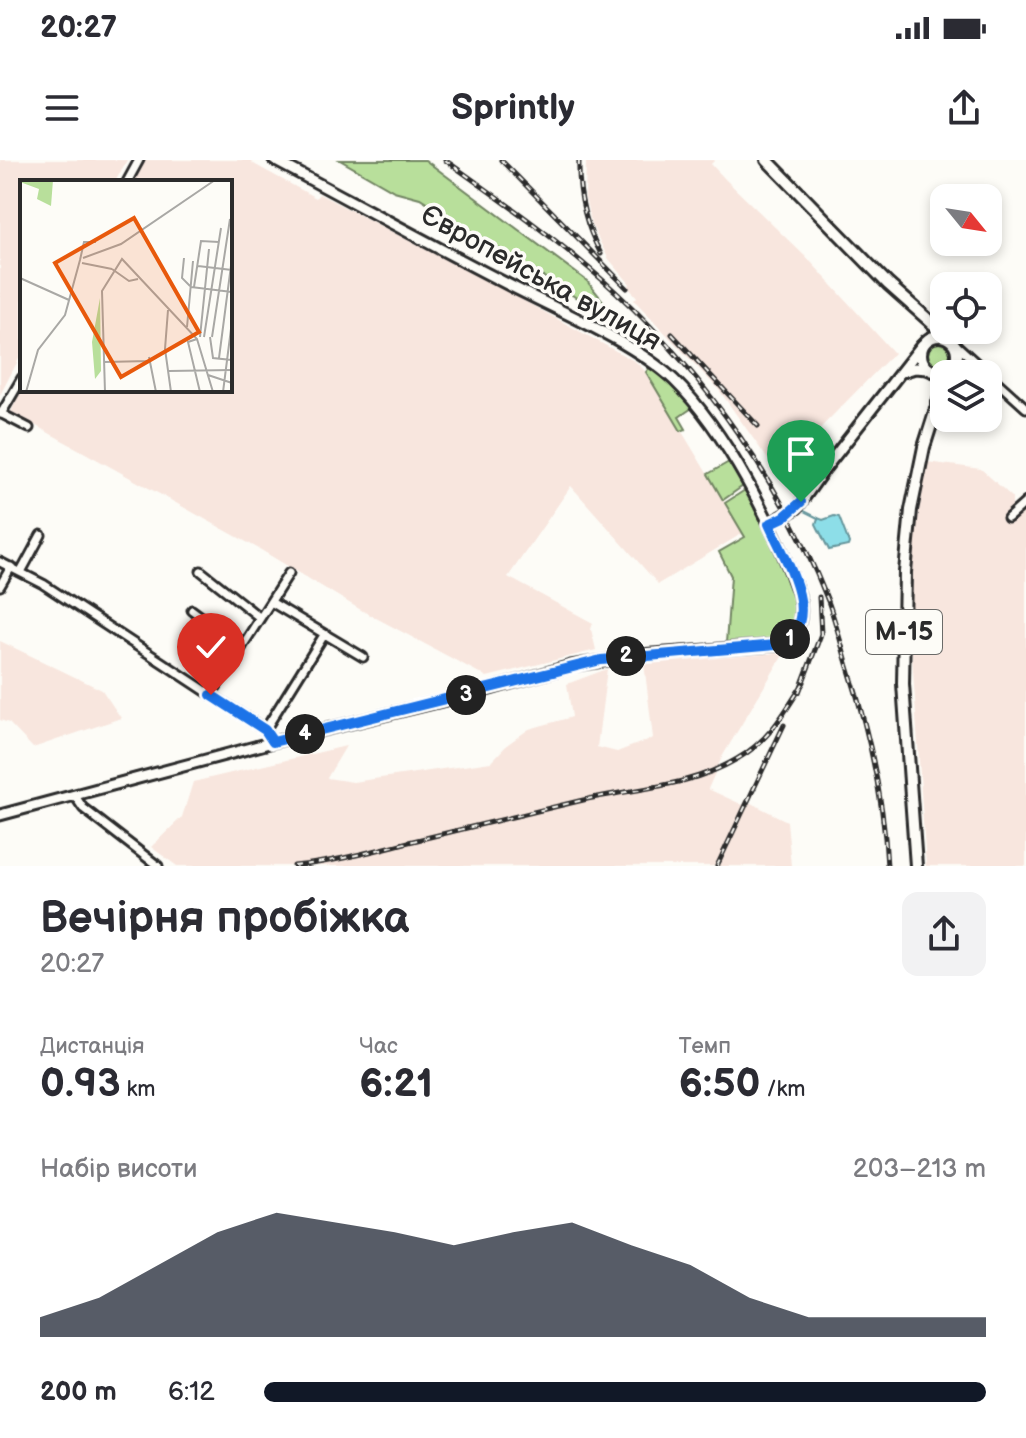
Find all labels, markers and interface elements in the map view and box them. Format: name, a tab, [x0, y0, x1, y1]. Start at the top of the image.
text: 20:27	[40, 10, 117, 46]
icon: menu	[40, 86, 84, 130]
icon: share	[942, 86, 986, 130]
text: Sprintly	[451, 87, 575, 130]
inset map	[20, 180, 232, 392]
north arrow	[930, 184, 1002, 256]
map controls	[930, 184, 1002, 432]
street label: Європейська вулиця	[415, 198, 667, 358]
button: locate	[930, 272, 1002, 344]
button: layers	[930, 360, 1002, 432]
pin	[767, 420, 835, 502]
icon: arrive	[779, 432, 823, 476]
road number: М-15	[866, 610, 942, 654]
pin	[177, 613, 245, 695]
pin: 1	[770, 619, 810, 659]
icon: check	[189, 625, 233, 669]
text: 1	[785, 625, 795, 652]
pin: 2	[606, 636, 646, 676]
text: 2	[619, 642, 633, 669]
pin: 3	[446, 675, 486, 715]
text: 3	[460, 681, 472, 708]
pin: 4	[285, 714, 325, 754]
text: 4	[299, 720, 311, 747]
text: Вечірня пробіжка	[40, 892, 409, 945]
button: share	[902, 892, 986, 976]
text: 20:27	[40, 949, 104, 980]
text: Дистанція	[40, 1033, 144, 1060]
text: Час	[359, 1033, 398, 1060]
text: Темп	[679, 1033, 731, 1060]
text: 0.93	[40, 1060, 121, 1108]
text: 6:21	[359, 1060, 433, 1108]
text: 6:50	[679, 1060, 761, 1108]
text: km	[121, 1076, 155, 1103]
text: /km	[761, 1076, 805, 1103]
text: Набір висоти	[40, 1154, 198, 1185]
text: 203–213 m	[853, 1154, 986, 1185]
text: 200 m	[40, 1377, 117, 1408]
text: 6:12	[168, 1377, 215, 1408]

